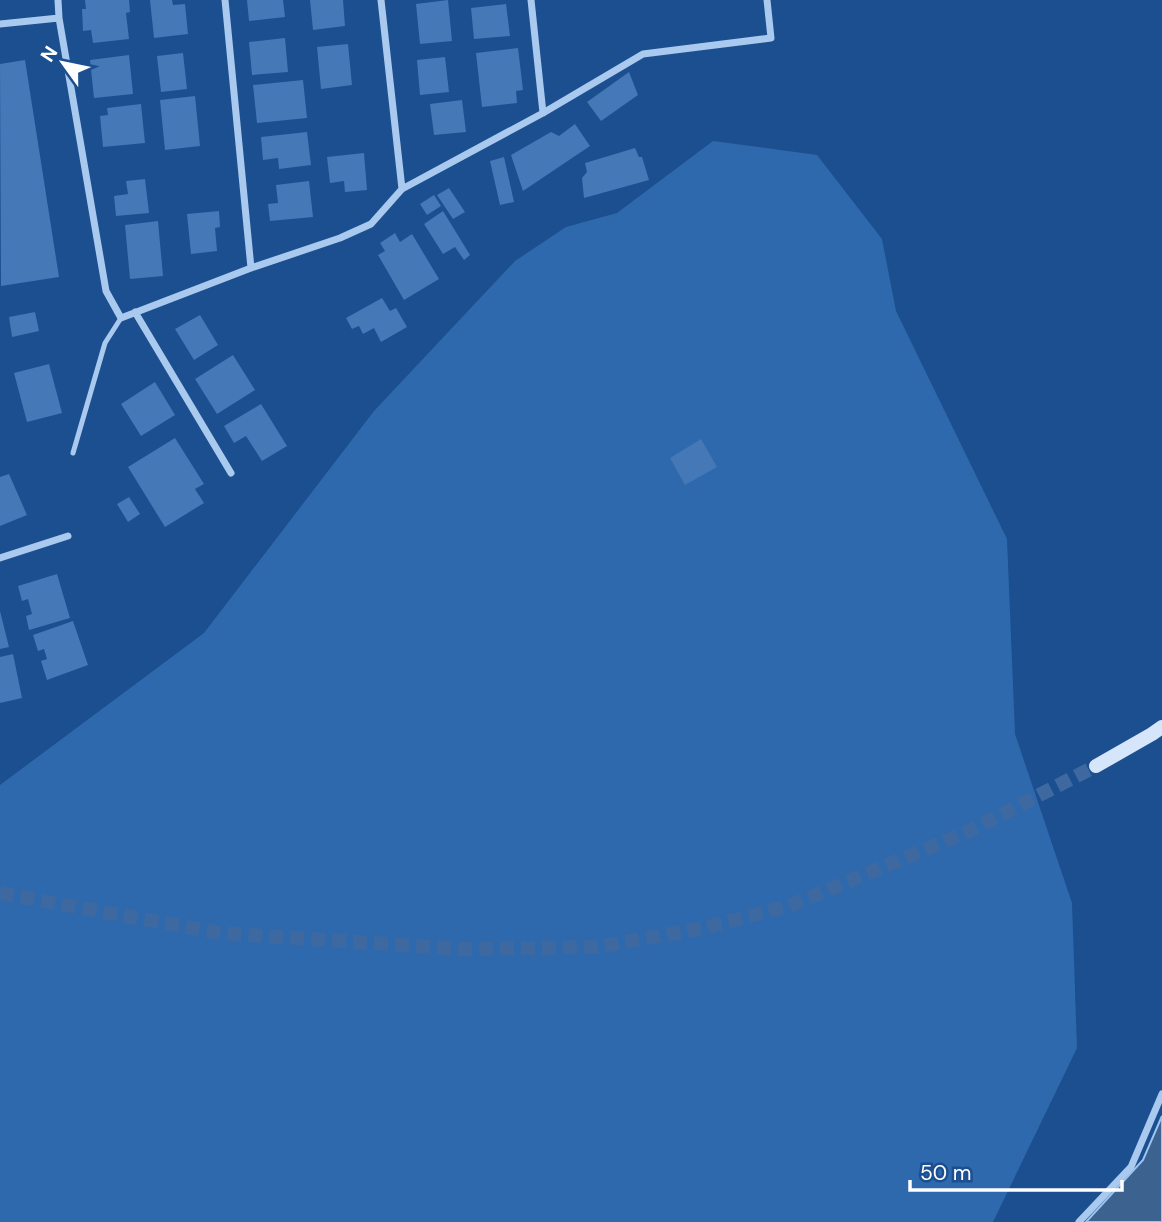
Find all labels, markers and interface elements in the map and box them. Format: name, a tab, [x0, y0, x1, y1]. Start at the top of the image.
north arrow	[28, 28, 98, 98]
text: N	[35, 41, 63, 67]
scale bar	[910, 1148, 1122, 1192]
text: 50 m	[920, 1159, 971, 1187]

